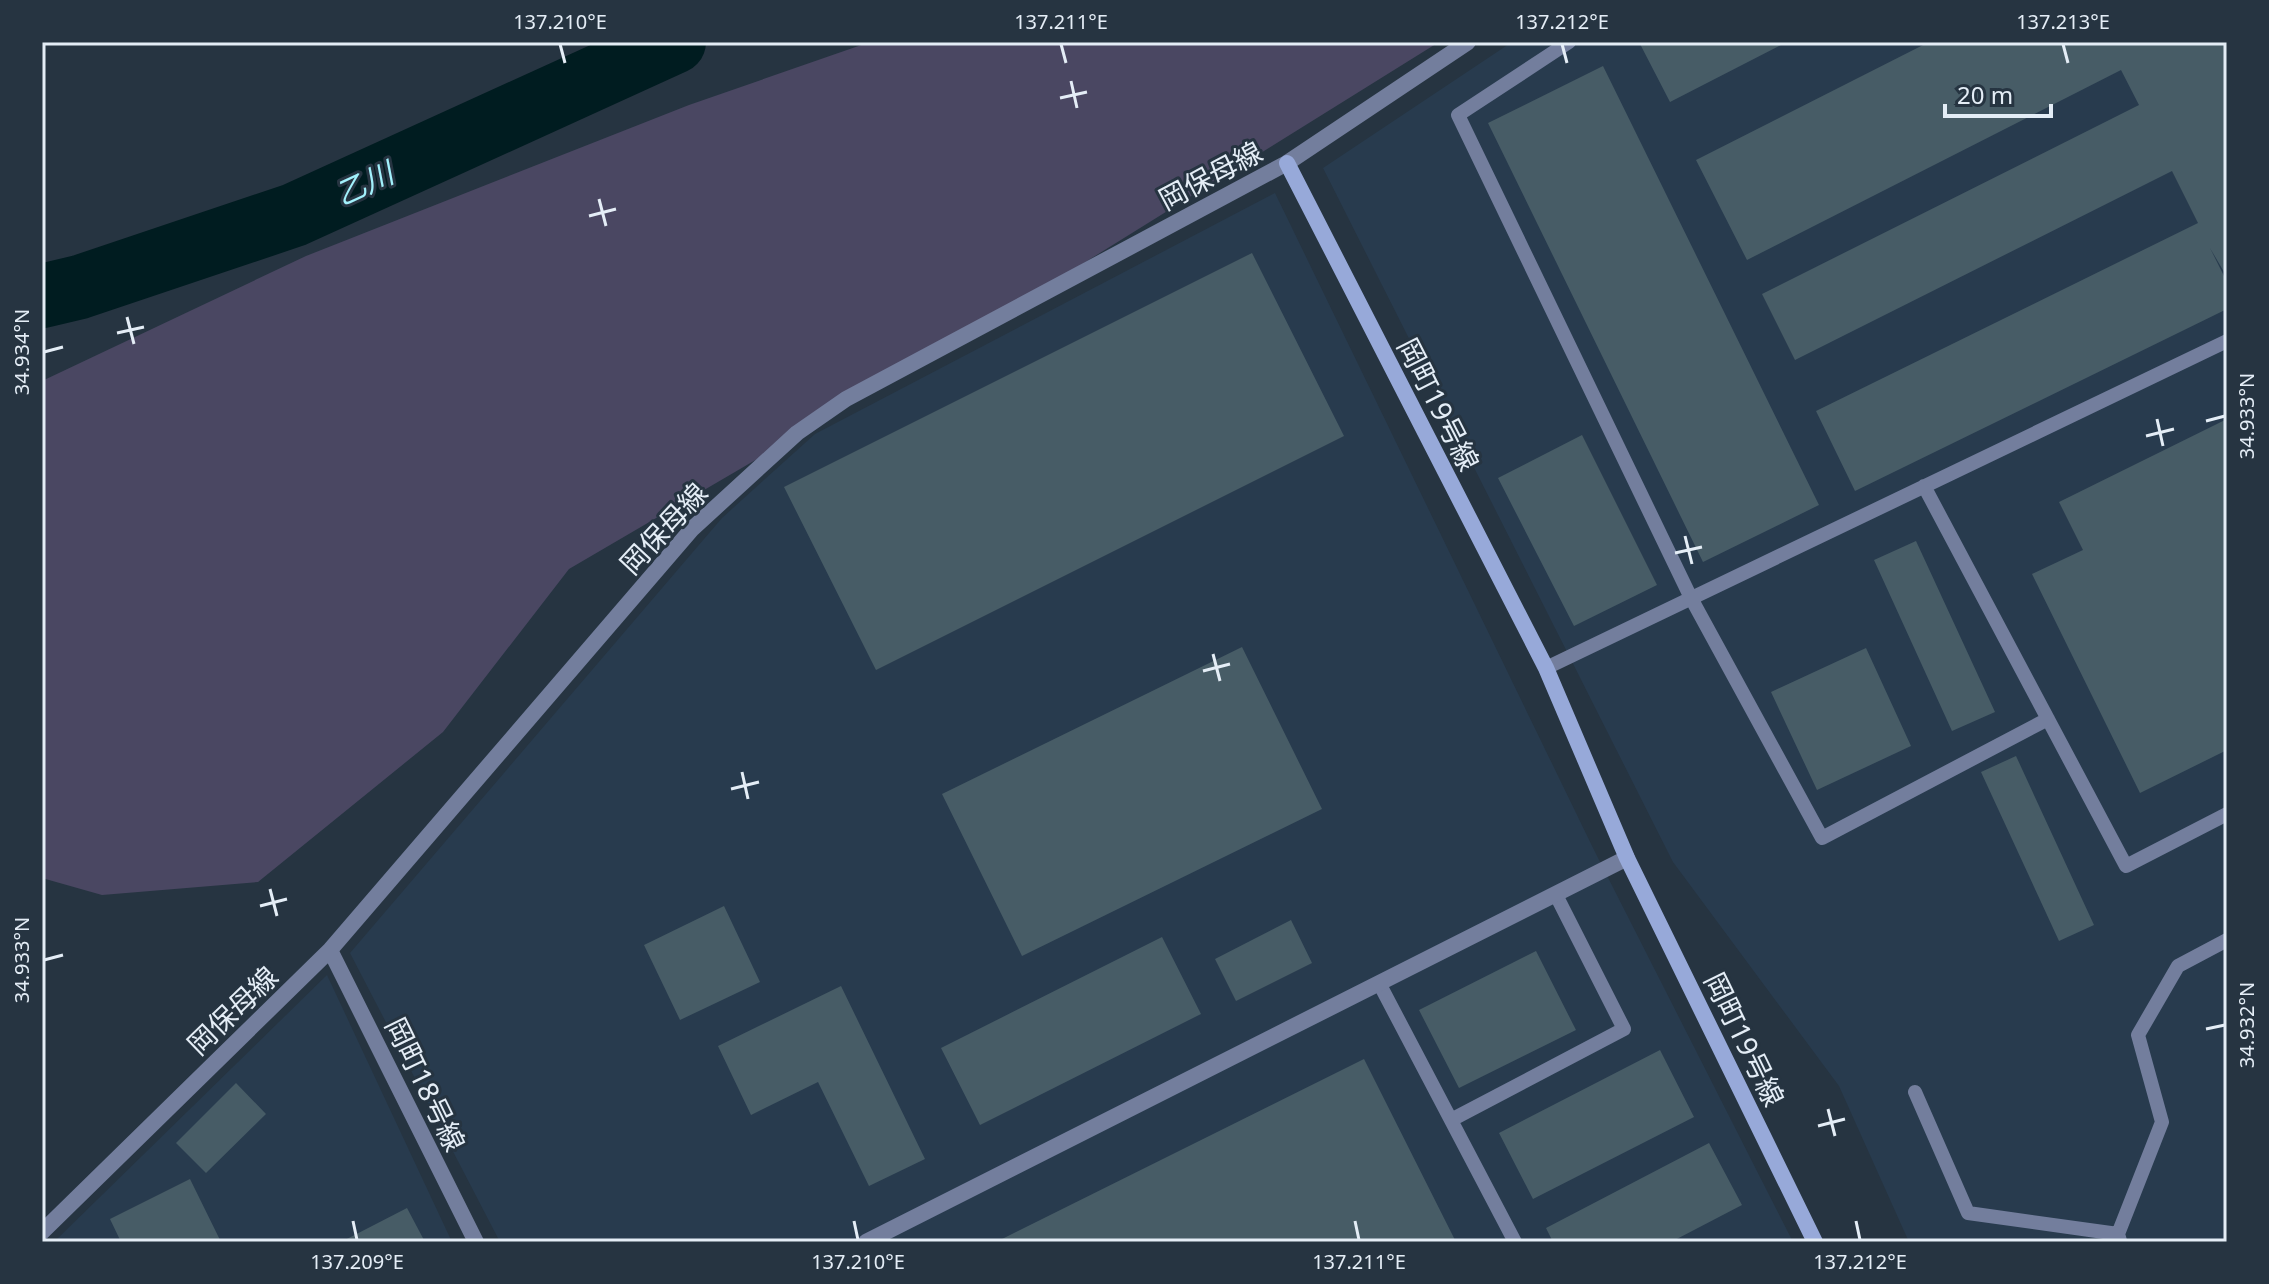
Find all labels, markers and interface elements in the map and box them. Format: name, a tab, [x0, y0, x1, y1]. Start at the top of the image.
text: 137.210°E	[513, 8, 607, 35]
text: 137.211°E	[1014, 8, 1108, 35]
text: 137.212°E	[1515, 8, 1609, 35]
text: 137.213°E	[2016, 8, 2110, 35]
scale bar	[1945, 68, 2051, 118]
text: 20 m	[1957, 78, 2013, 111]
street label: 岡保母線	[1152, 132, 1268, 218]
water label: 乙川	[328, 150, 403, 214]
text: 34.934°N	[8, 309, 35, 395]
street label: 岡町19号線	[1389, 331, 1489, 477]
text: 34.933°N	[2233, 373, 2260, 459]
street label: 岡保母線	[611, 474, 715, 582]
text: 34.933°N	[8, 917, 35, 1003]
street label: 岡保母線	[179, 957, 285, 1063]
street label: 岡町19号線	[1696, 966, 1794, 1112]
text: 34.932°N	[2233, 982, 2260, 1068]
street label: 岡町18号線	[377, 1011, 475, 1157]
text: 137.209°E	[310, 1248, 404, 1275]
text: 137.210°E	[811, 1248, 905, 1275]
text: 137.211°E	[1312, 1248, 1406, 1275]
text: 137.212°E	[1813, 1248, 1907, 1275]

